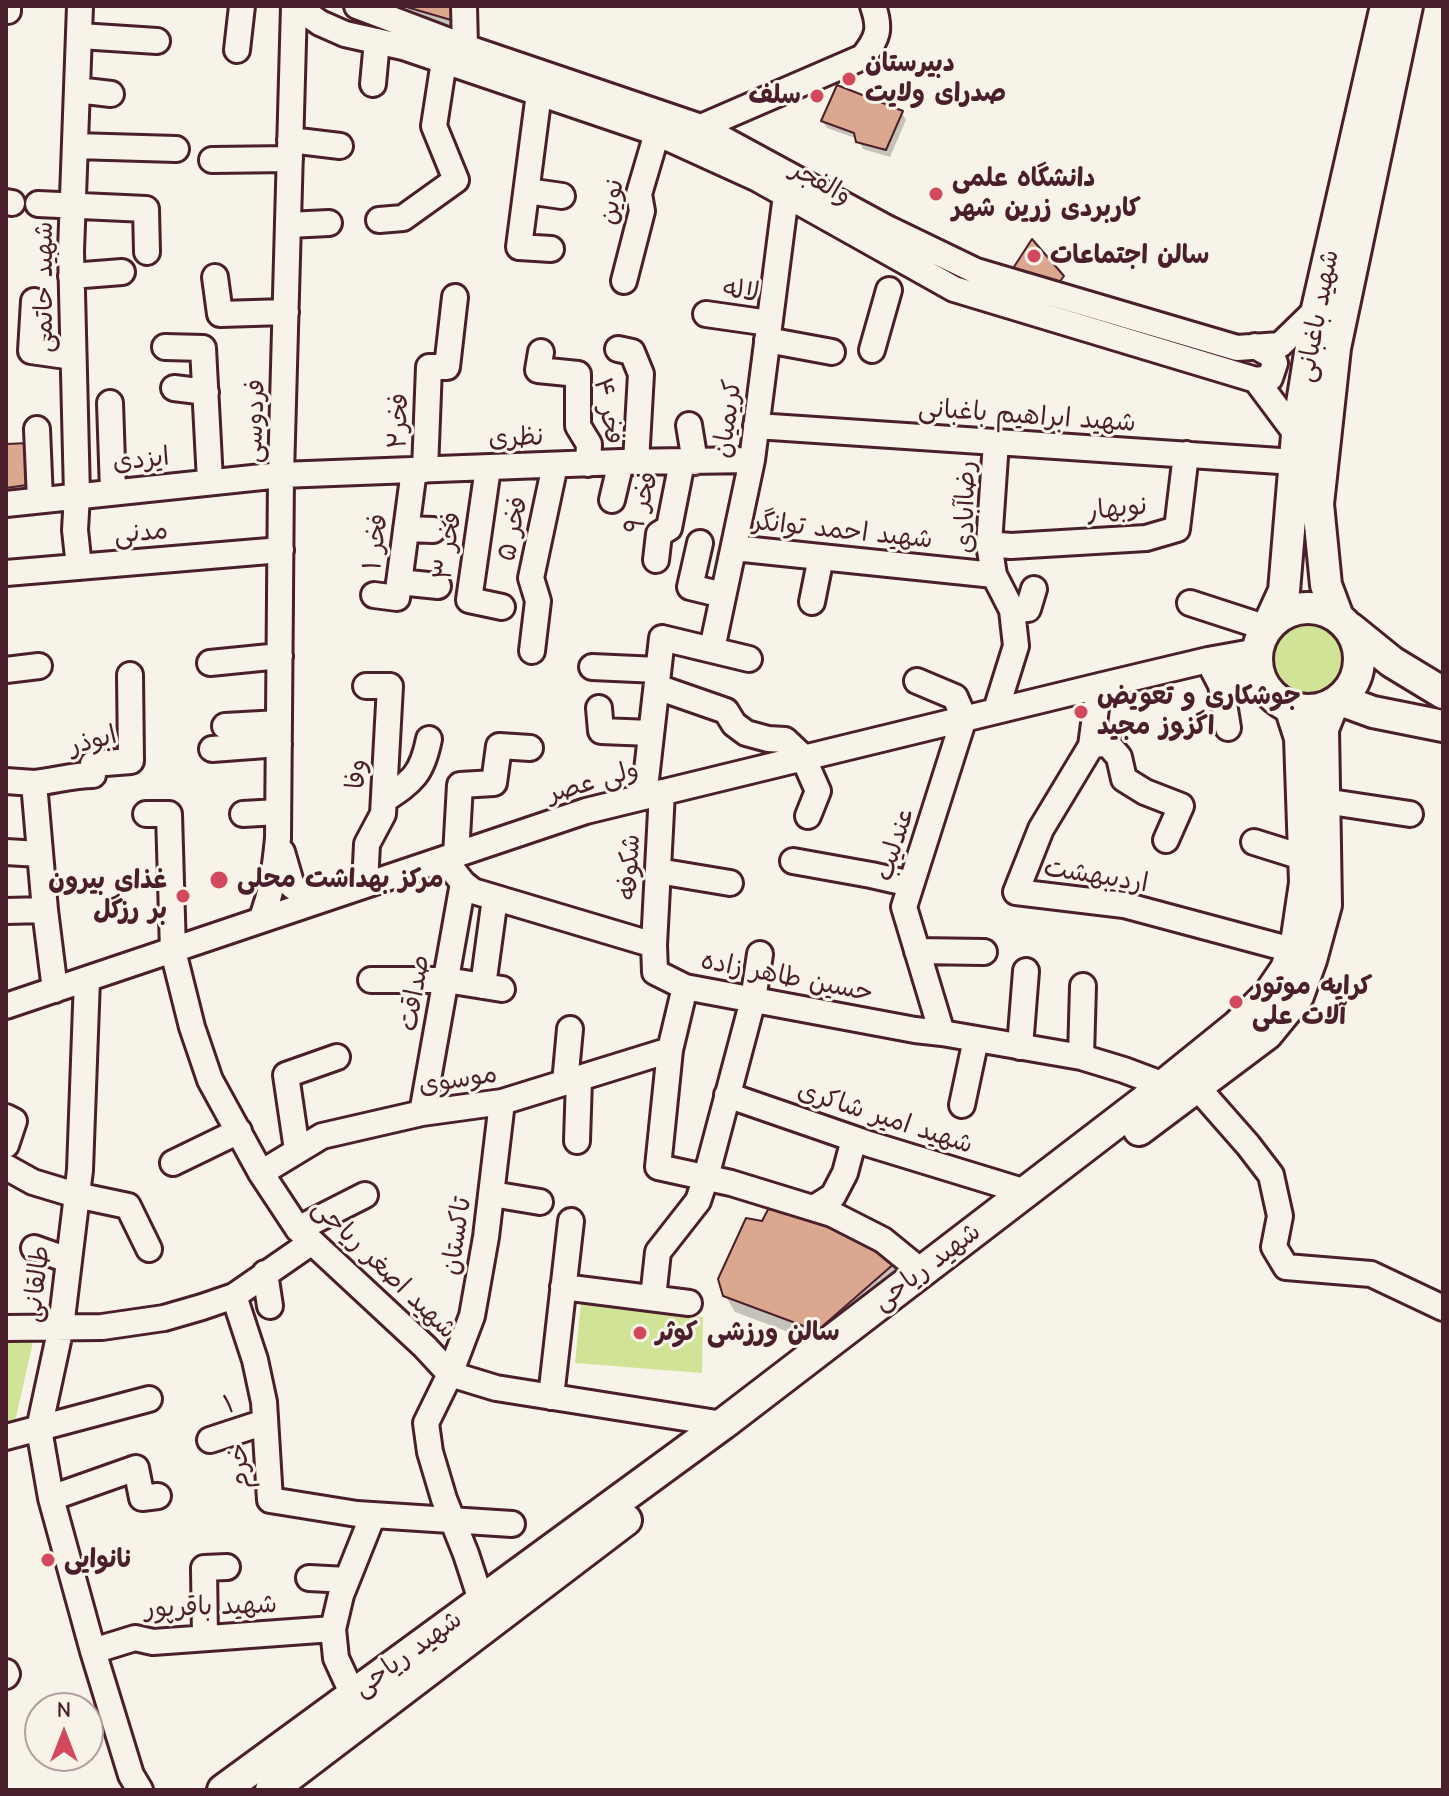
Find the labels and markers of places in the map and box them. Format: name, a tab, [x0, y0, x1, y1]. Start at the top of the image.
place label: دبیرستان صدرای ولایت	[865, 48, 1006, 110]
marker: دبیرستان صدرای ولایت	[840, 70, 858, 88]
place label: سلف	[748, 80, 801, 112]
marker: سلف	[808, 87, 826, 105]
place label: دانشگاه علمی کاربردی زرین شهر	[952, 163, 1141, 224]
marker: دانشگاه علمی کاربردی زرین شهر	[927, 185, 945, 203]
place label: سالن اجتماعات	[1050, 240, 1209, 272]
marker: سالن اجتماعات	[1025, 247, 1043, 265]
place label: جوشکاری و تعویض اگزوز مجید	[1097, 681, 1301, 742]
marker: جوشکاری و تعویض اگزوز مجید	[1072, 703, 1090, 721]
place label: مرکز بهداشت محلی	[237, 864, 444, 896]
place label: غذای بیرون بر رزگل	[48, 865, 167, 926]
marker: مرکز بهداشت محلی	[208, 869, 230, 891]
marker: غذای بیرون بر رزگل	[174, 887, 192, 905]
place label: کرایه موتور آلات علی	[1252, 971, 1372, 1032]
marker: کرایه موتور آلات علی	[1227, 993, 1245, 1011]
place label: سالن ورزشی کوثر	[656, 1317, 840, 1349]
marker: سالن ورزشی کوثر	[631, 1324, 649, 1342]
place label: نانوایی	[64, 1544, 133, 1576]
marker: نانوایی	[39, 1551, 57, 1569]

